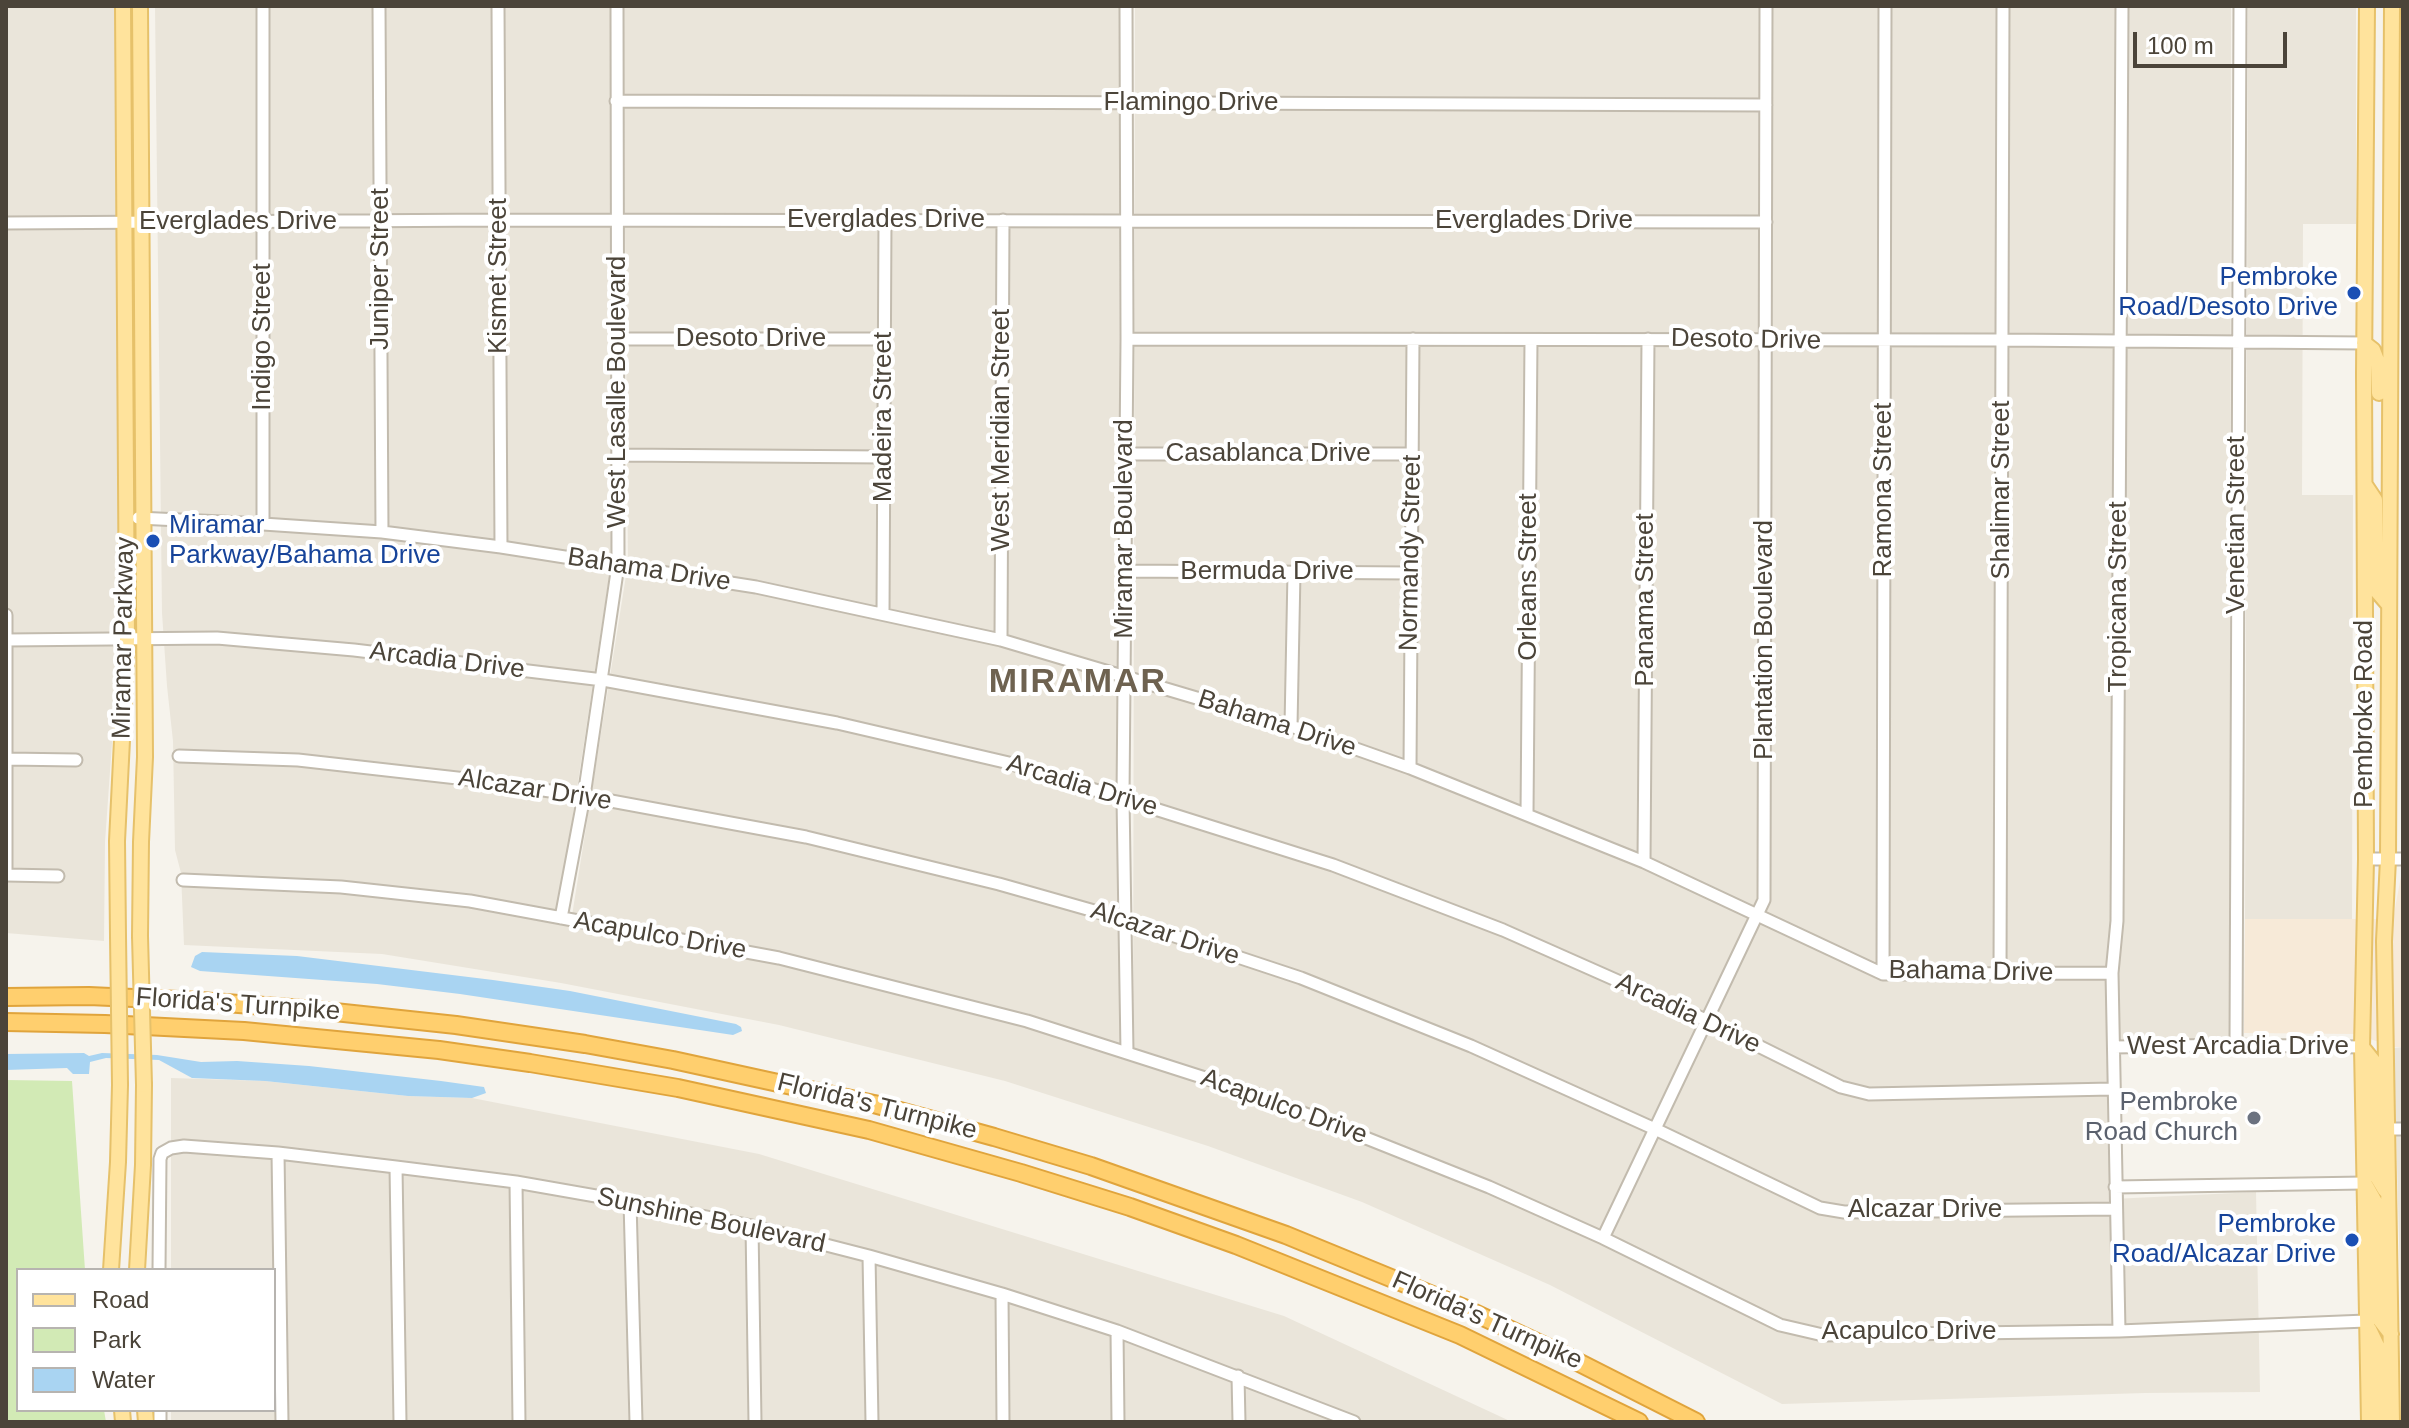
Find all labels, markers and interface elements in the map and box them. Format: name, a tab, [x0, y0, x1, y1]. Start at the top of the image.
scale bar	[2137, 16, 2291, 66]
text: 100 m	[2147, 32, 2214, 59]
street label: Flamingo Drive	[1104, 87, 1278, 119]
street label: Juniper Street	[365, 188, 397, 350]
street label: Kismet Street	[483, 198, 515, 354]
street label: Everglades Drive	[787, 204, 985, 236]
street label: Everglades Drive	[1435, 205, 1633, 237]
street label: Everglades Drive	[139, 206, 337, 238]
street label: West Lasalle Boulevard	[602, 256, 634, 528]
place label: Pembroke Road/Desoto Drive	[2118, 262, 2338, 324]
street label: Indigo Street	[247, 263, 279, 411]
marker: Pembroke Road/Desoto Drive	[2345, 284, 2363, 302]
street label: West Meridian Street	[986, 309, 1018, 551]
street label: Desoto Drive	[676, 323, 826, 355]
street label: Desoto Drive	[1671, 323, 1821, 357]
street label: Madeira Street	[868, 332, 900, 502]
street label: Shalimar Street	[1986, 400, 2018, 580]
street label: Ramona Street	[1868, 403, 1900, 577]
street label: Miramar Boulevard	[1109, 419, 1141, 639]
street label: Venetian Street	[2221, 436, 2253, 614]
street label: Casablanca Drive	[1165, 438, 1371, 470]
street label: Normandy Street	[1394, 454, 1428, 652]
street label: Orleans Street	[1513, 493, 1545, 661]
street label: Tropicana Street	[2103, 501, 2135, 693]
place label: Miramar Parkway/Bahama Drive	[169, 510, 441, 572]
street label: Panama Street	[1630, 513, 1662, 687]
street label: Plantation Boulevard	[1749, 520, 1781, 760]
marker: Miramar Parkway/Bahama Drive	[144, 532, 162, 550]
street label: Miramar Parkway	[107, 537, 141, 739]
street label: Bahama Drive	[565, 542, 733, 598]
street label: Bermuda Drive	[1180, 556, 1354, 588]
street label: Pembroke Road	[2349, 620, 2381, 808]
street label: Arcadia Drive	[368, 636, 526, 686]
district label: MIRAMAR	[989, 663, 1167, 703]
street label: Bahama Drive	[1194, 684, 1360, 764]
street label: Arcadia Drive	[1003, 748, 1161, 824]
street label: Alcazar Drive	[456, 763, 614, 817]
street label: Alcazar Drive	[1087, 895, 1243, 973]
street label: Acapulco Drive	[571, 905, 749, 967]
street label: Bahama Drive	[1888, 955, 2054, 989]
street label: Arcadia Drive	[1611, 967, 1765, 1061]
street label: Florida's Turnpike	[135, 982, 341, 1028]
street label: West Arcadia Drive	[2127, 1031, 2349, 1063]
street label: Acapulco Drive	[1197, 1062, 1371, 1152]
street label: Florida's Turnpike	[774, 1067, 980, 1147]
place label: Pembroke Road Church	[2085, 1087, 2238, 1148]
marker: Pembroke Road Church	[2245, 1109, 2263, 1127]
street label: Sunshine Boulevard	[594, 1182, 828, 1260]
street label: Alcazar Drive	[1848, 1194, 2002, 1226]
place label: Pembroke Road/Alcazar Drive	[2112, 1209, 2336, 1270]
marker: Pembroke Road/Alcazar Drive	[2343, 1231, 2361, 1249]
street label: Florida's Turnpike	[1387, 1265, 1587, 1377]
legend	[16, 1268, 276, 1412]
text: Road	[92, 1286, 149, 1313]
street label: Acapulco Drive	[1822, 1316, 1996, 1348]
text: Park	[92, 1326, 141, 1353]
text: Water	[92, 1366, 155, 1393]

